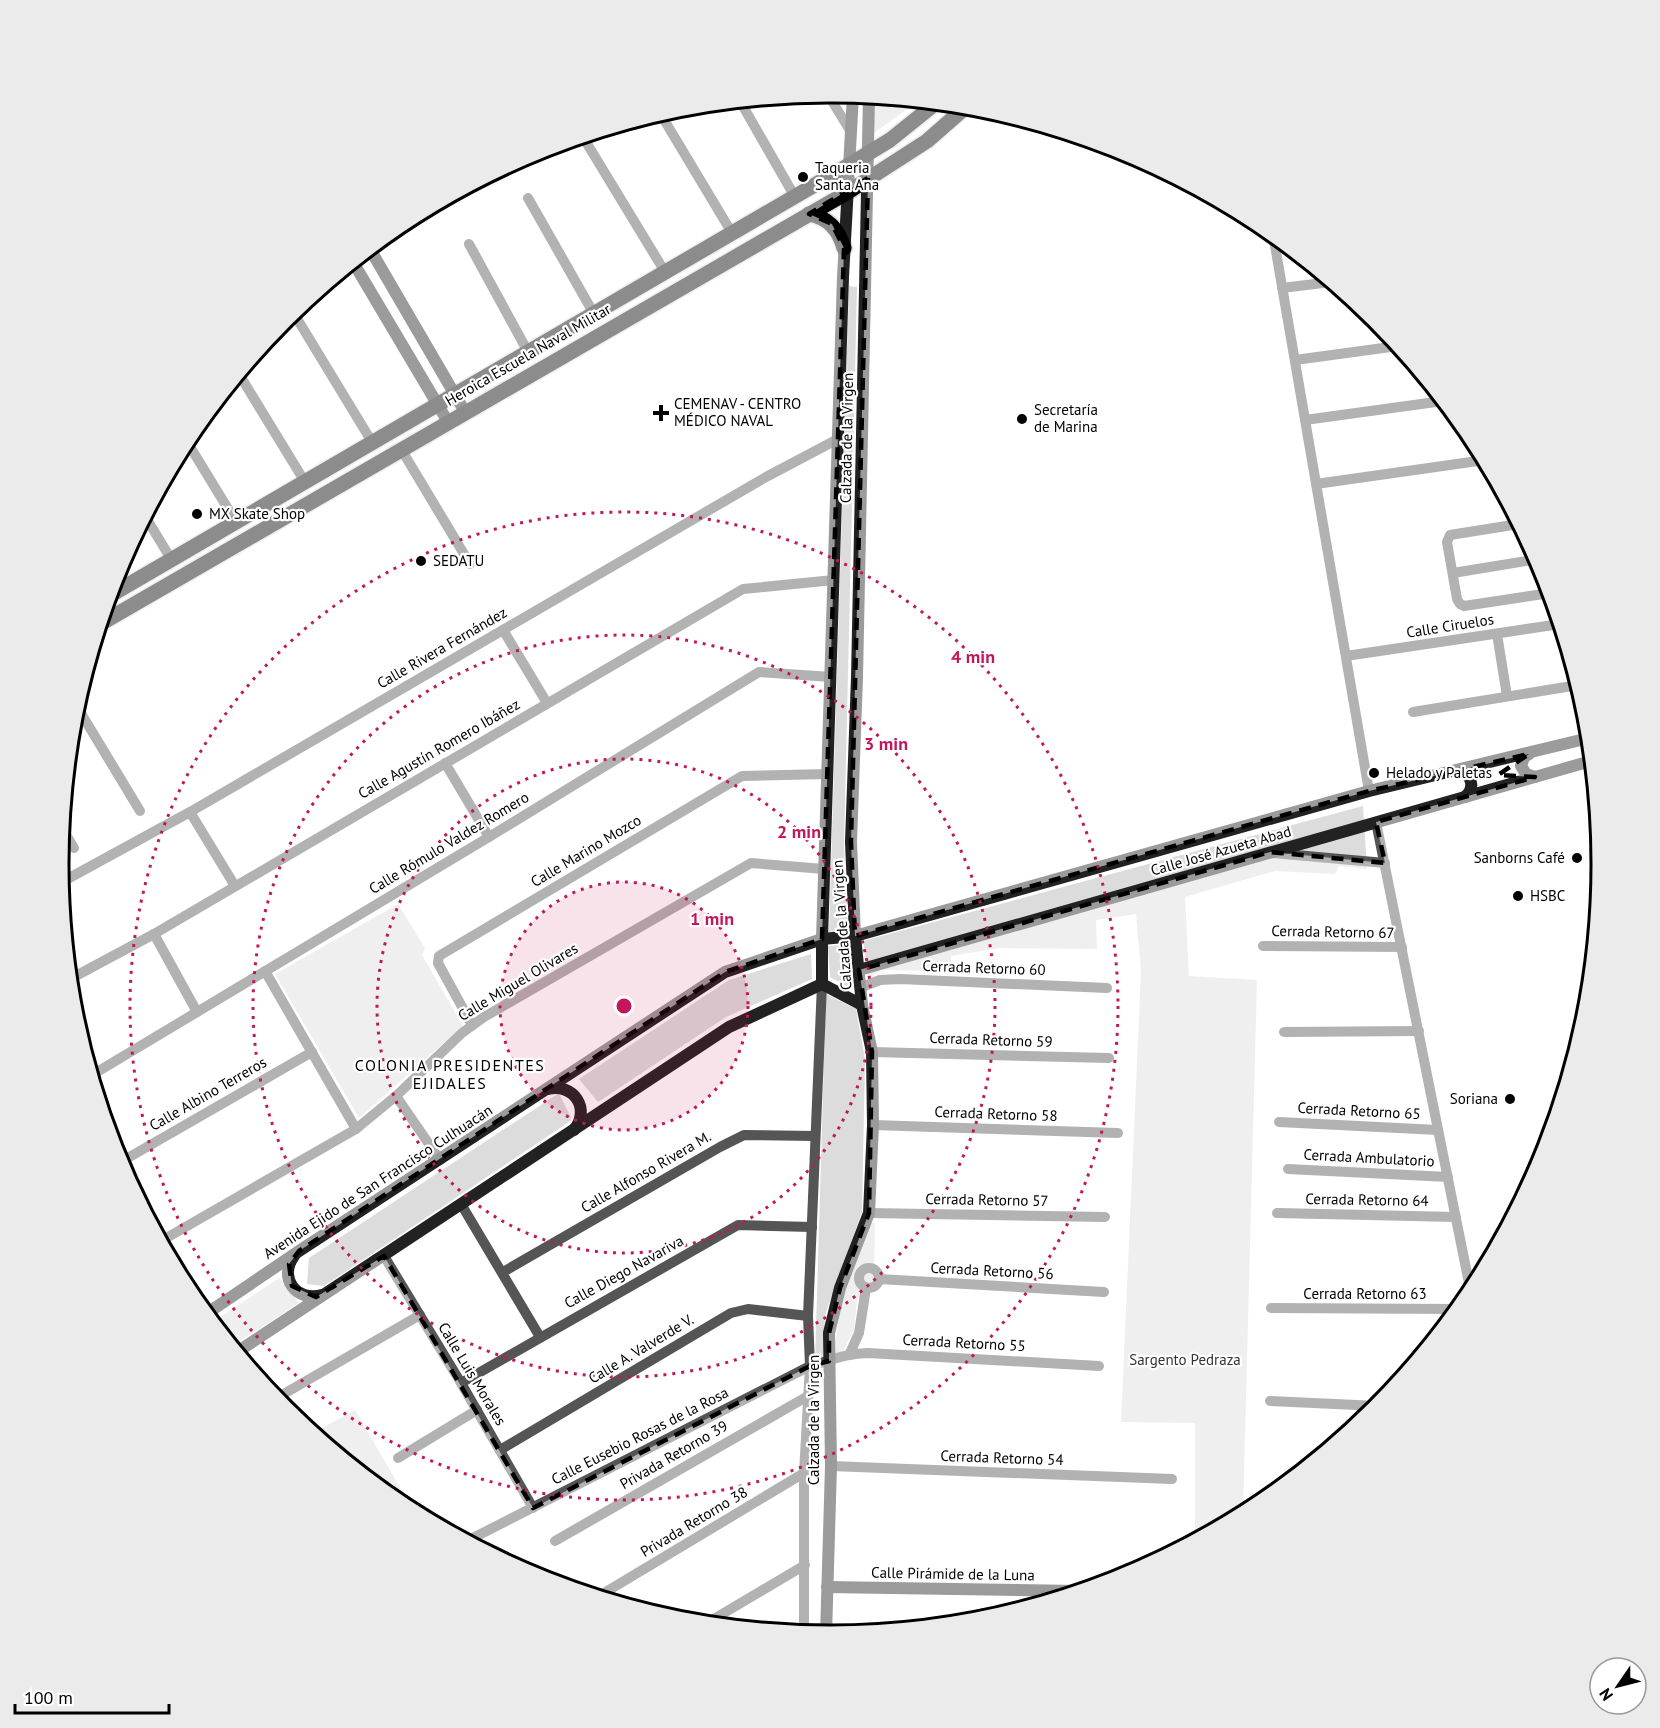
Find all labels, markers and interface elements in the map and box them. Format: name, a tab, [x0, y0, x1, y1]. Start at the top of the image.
place label: Taqueria Santa Ana	[815, 158, 879, 194]
marker: Taqueria Santa Ana	[796, 170, 810, 184]
street label: Heroica Escuela Naval Militar	[441, 299, 614, 410]
street label: Calzada de la Virgen	[836, 373, 857, 503]
place label: CEMENAV - CENTRO MÉDICO NAVAL	[674, 394, 801, 430]
place label: Secretaría de Marina	[1034, 400, 1098, 436]
marker: CEMENAV - CENTRO MÉDICO NAVAL	[652, 404, 670, 422]
marker: Secretaría de Marina	[1015, 412, 1029, 426]
place label: MX Skate Shop	[209, 504, 305, 523]
marker: MX Skate Shop	[190, 507, 204, 521]
place label: SEDATU	[433, 551, 484, 570]
marker: SEDATU	[414, 554, 428, 568]
street label: Calle Rivera Fernández	[373, 603, 510, 693]
street label: Calle Ciruelos	[1405, 609, 1495, 642]
text: 4 min	[951, 645, 995, 668]
street label: Calle Agustín Romero Ibáñez	[355, 694, 523, 803]
text: 3 min	[864, 732, 908, 755]
place label: Helado y Paletas	[1386, 763, 1492, 782]
marker: Helado y Paletas	[1367, 766, 1381, 780]
street label: Calle Rómulo Valdez Romero	[365, 787, 532, 898]
street label: Calle Marino Mozco	[527, 810, 644, 891]
text: 2 min	[777, 820, 821, 843]
street label: Calle José Azueta Abad	[1148, 821, 1293, 880]
place label: Sanborns Café	[1474, 848, 1565, 867]
marker: Sanborns Café	[1570, 851, 1584, 865]
street label: Calzada de la Virgen	[827, 859, 856, 991]
place label: HSBC	[1530, 886, 1565, 905]
marker: HSBC	[1511, 889, 1525, 903]
text: 1 min	[690, 907, 734, 930]
street label: Cerrada Retorno 67	[1271, 921, 1395, 942]
street label: Calle Miguel Olivares	[454, 938, 581, 1025]
street label: Cerrada Retorno 60	[922, 956, 1046, 979]
centre of rings	[614, 996, 634, 1016]
street label: Cerrada Retorno 59	[929, 1028, 1053, 1051]
street label: Calle Albino Terreros	[146, 1052, 270, 1135]
district label: COLONIA PRESIDENTES EJIDALES	[355, 1055, 545, 1093]
place label: Soriana	[1450, 1089, 1498, 1108]
marker: Soriana	[1503, 1092, 1517, 1106]
street label: Cerrada Retorno 65	[1297, 1098, 1421, 1123]
street label: Avenida Ejido de San Francisco Culhuacán	[260, 1100, 496, 1263]
street label: Cerrada Retorno 58	[934, 1102, 1058, 1125]
street label: Calle Alfonso Rivera M.	[577, 1127, 714, 1217]
street label: Cerrada Ambulatorio	[1303, 1145, 1435, 1170]
street label: Cerrada Retorno 57	[925, 1189, 1049, 1210]
street label: Cerrada Retorno 64	[1305, 1189, 1429, 1210]
street label: Calle Diego Navariva	[561, 1231, 687, 1312]
street label: Cerrada Retorno 56	[930, 1258, 1054, 1283]
street label: Cerrada Retorno 63	[1303, 1284, 1427, 1303]
street label: Calle A. Valverde V.	[585, 1310, 697, 1387]
street label: Calle Luis Morales	[434, 1319, 511, 1429]
street label: Cerrada Retorno 55	[902, 1330, 1026, 1355]
park label: Sargento Pedraza	[1129, 1350, 1241, 1369]
street label: Calzada de la Virgen	[804, 1355, 823, 1485]
street label: Calle Eusebio Rosas de la Rosa	[548, 1383, 731, 1489]
street label: Privada Retorno 39	[616, 1416, 731, 1493]
street label: Cerrada Retorno 54	[940, 1446, 1064, 1469]
street label: Privada Retorno 38	[637, 1482, 751, 1561]
street label: Calle Pirámide de la Luna	[871, 1563, 1035, 1584]
north arrow	[1588, 1656, 1648, 1716]
scale bar	[15, 1677, 170, 1715]
text: N	[1595, 1685, 1617, 1705]
text: 100 m	[24, 1686, 73, 1709]

